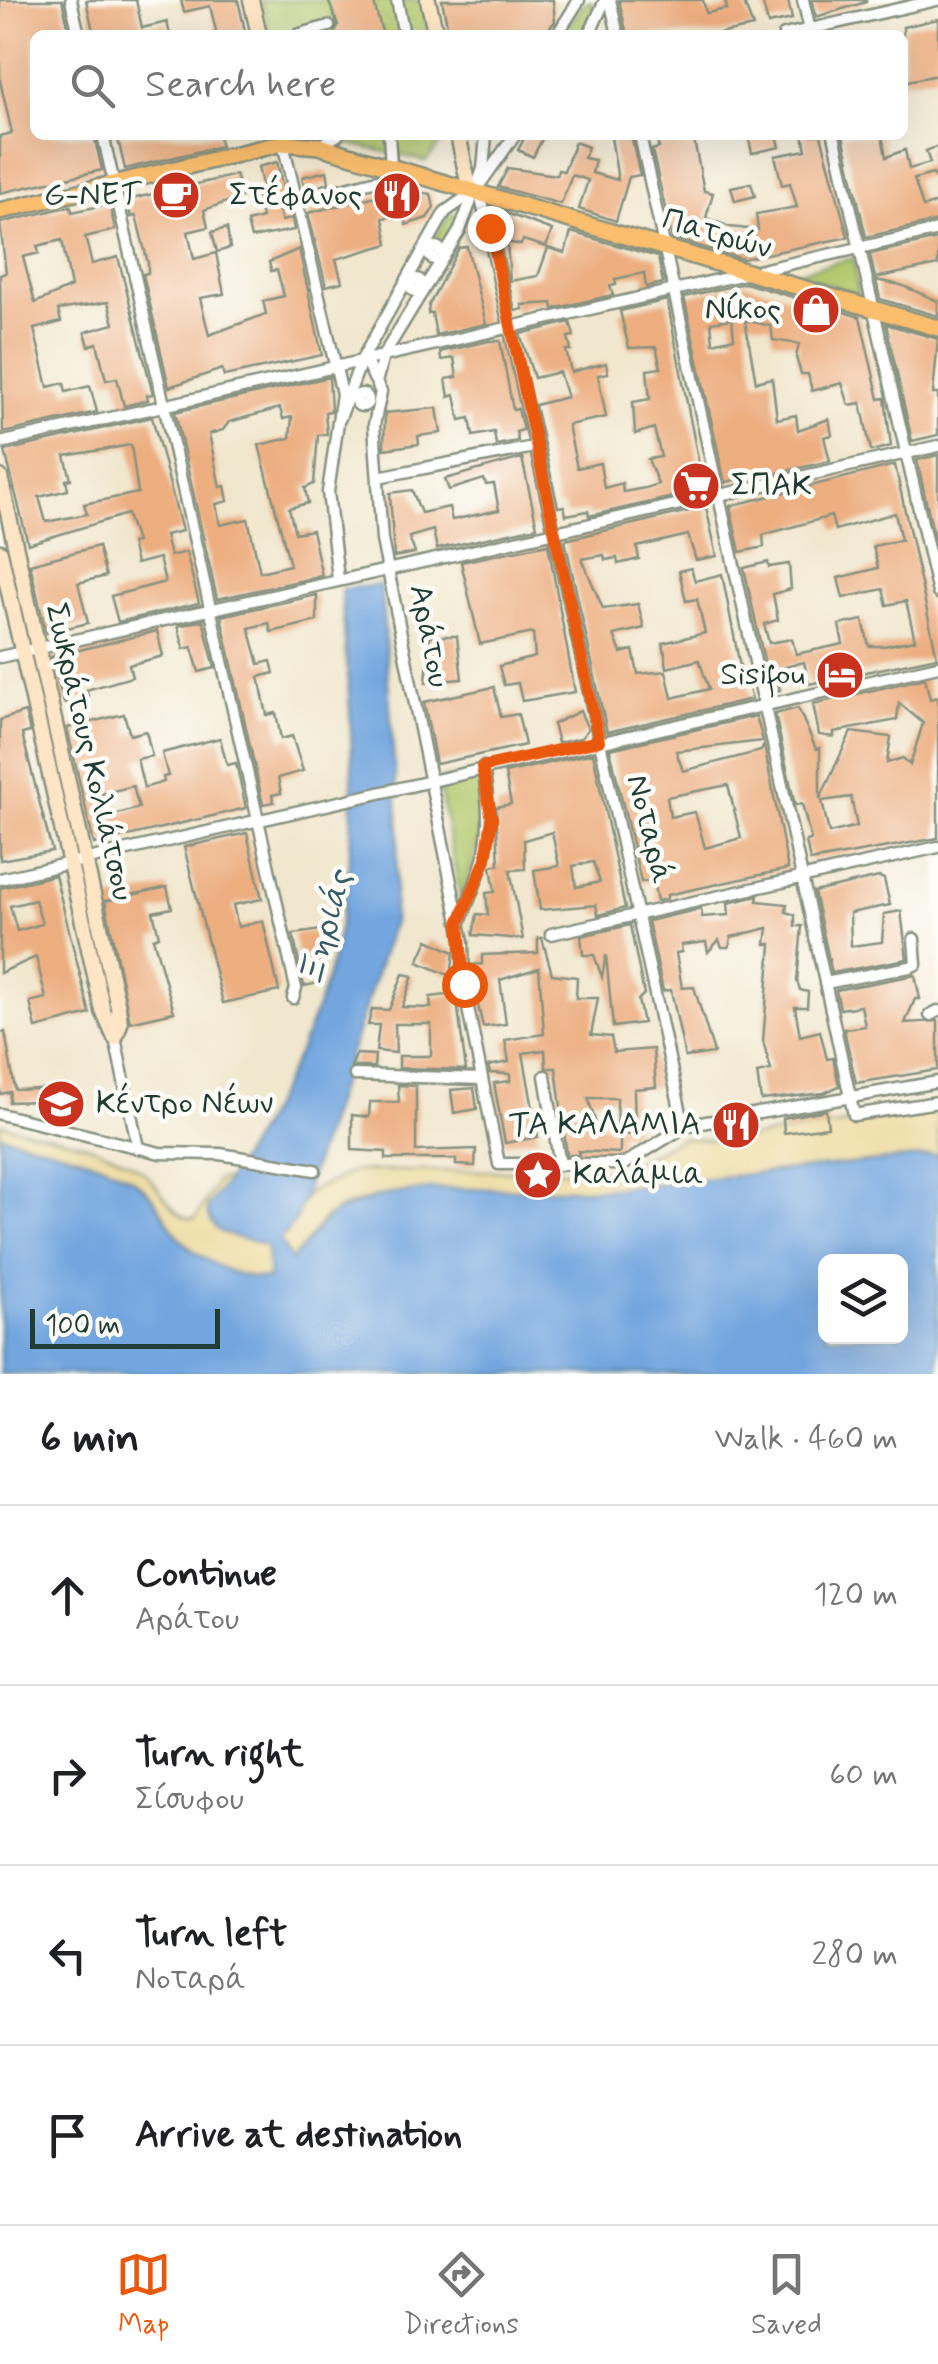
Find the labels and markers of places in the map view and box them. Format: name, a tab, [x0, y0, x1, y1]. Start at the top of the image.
cafe icon: G-NET	[150, 169, 202, 221]
restaurant icon: Στέφανος	[371, 170, 423, 222]
place label: G-NET	[44, 174, 142, 216]
place label: Στέφανος	[229, 174, 362, 217]
shop icon: Νίκος	[790, 284, 842, 336]
place label: Νίκος	[705, 289, 781, 331]
supermarket icon: ΣΠΑΚ	[670, 460, 722, 512]
place label: ΣΠΑΚ	[731, 465, 812, 507]
hotel icon: Sisifou	[814, 649, 866, 701]
place label: Sisifou	[720, 654, 805, 698]
school or university icon: Κέντρο Νέων	[35, 1078, 87, 1130]
place label: Κέντρο Νέων	[96, 1082, 273, 1125]
restaurant icon: ΤΑ ΚΑΛΑΜΙΑ	[710, 1099, 762, 1151]
place label: ΤΑ ΚΑΛΑΜΙΑ	[509, 1104, 701, 1146]
place icon: Καλάμια	[512, 1149, 564, 1201]
place label: Καλάμια	[573, 1154, 704, 1196]

